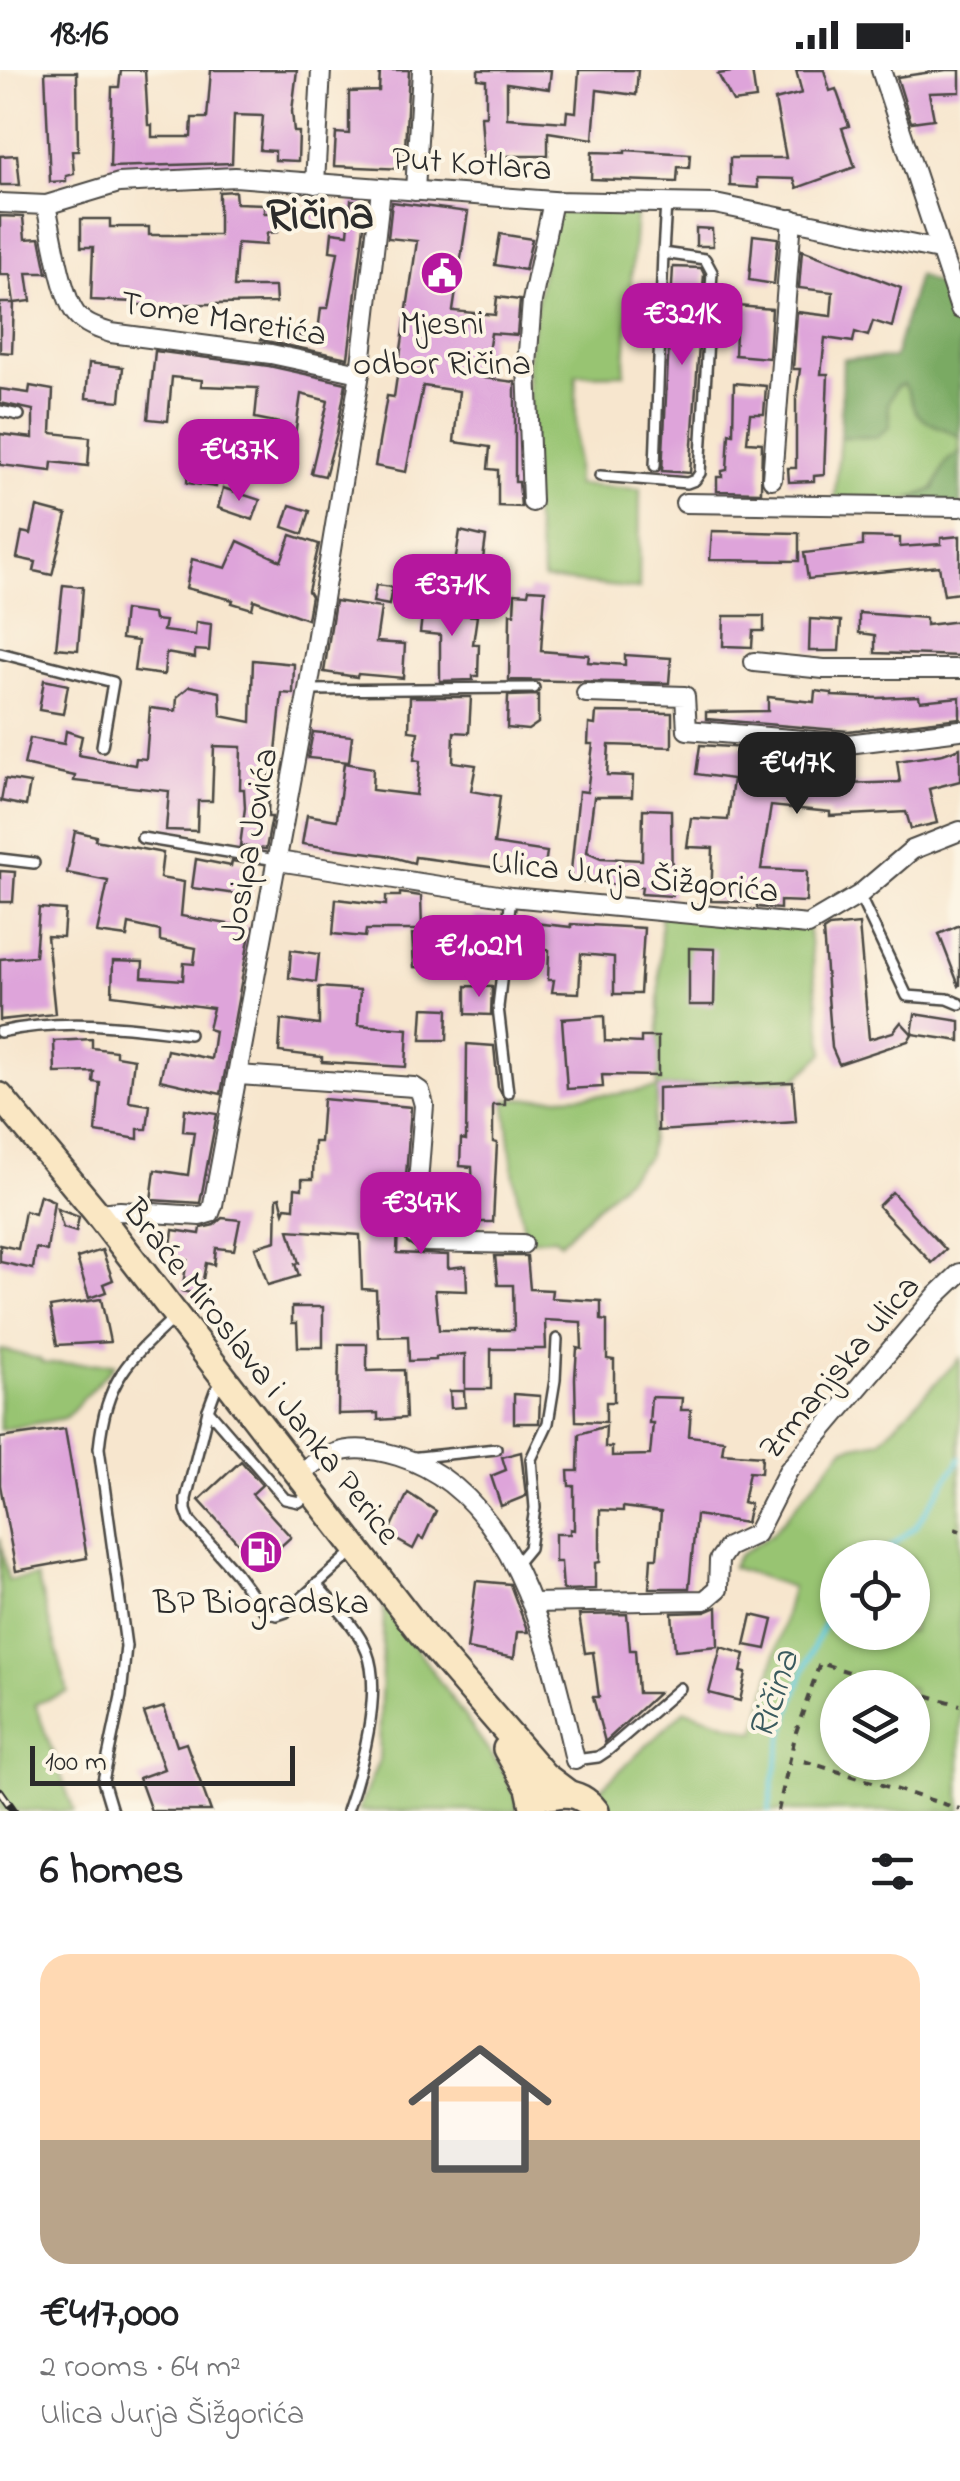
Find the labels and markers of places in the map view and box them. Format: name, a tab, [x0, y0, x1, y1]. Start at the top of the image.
public building icon: Mjesni odbor Ričina	[419, 250, 465, 296]
pin: €321K	[612, 283, 752, 368]
place label: Mjesni odbor Ričina	[353, 300, 531, 391]
pin: €437K	[169, 419, 309, 504]
pin: €371K	[382, 554, 522, 639]
pin: €417K	[727, 732, 867, 817]
pin: €1.02M	[398, 915, 560, 1000]
pin: €347K	[351, 1172, 491, 1257]
fuel station icon: BP Biogradska	[238, 1529, 284, 1575]
place label: BP Biogradska	[152, 1579, 369, 1630]

